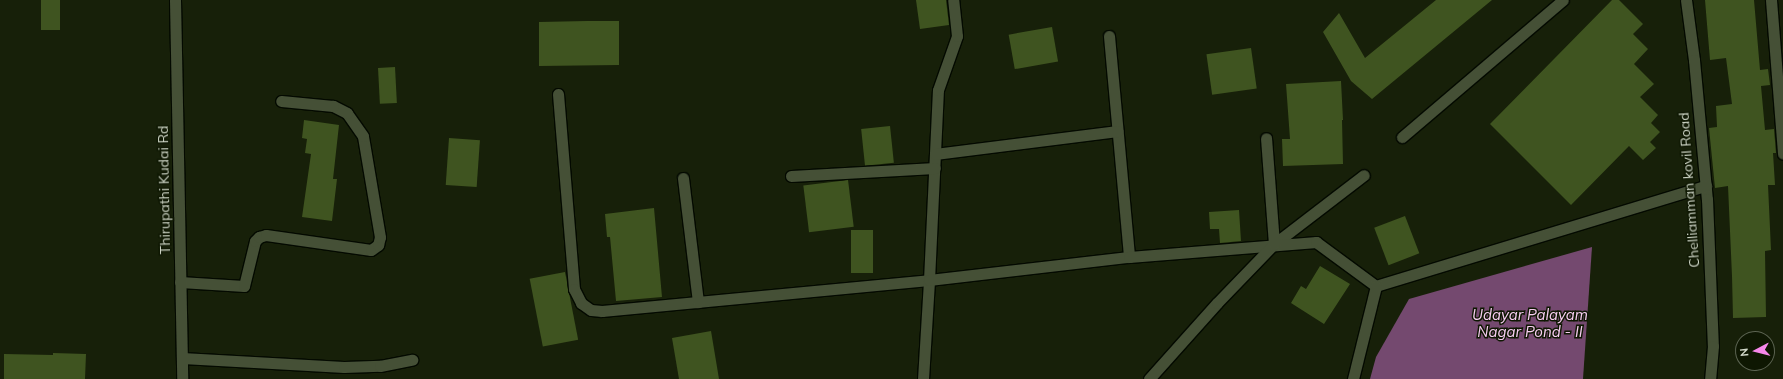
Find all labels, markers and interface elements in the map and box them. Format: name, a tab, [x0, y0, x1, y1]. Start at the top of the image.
street label: Chelliamman kovil Road	[1675, 112, 1703, 268]
street label: Thirupathi Kudai Rd	[154, 126, 174, 254]
water label: Udayar Palayam Nagar Pond - II	[1472, 305, 1588, 340]
north arrow	[1735, 331, 1775, 371]
text: N	[1737, 347, 1752, 357]

